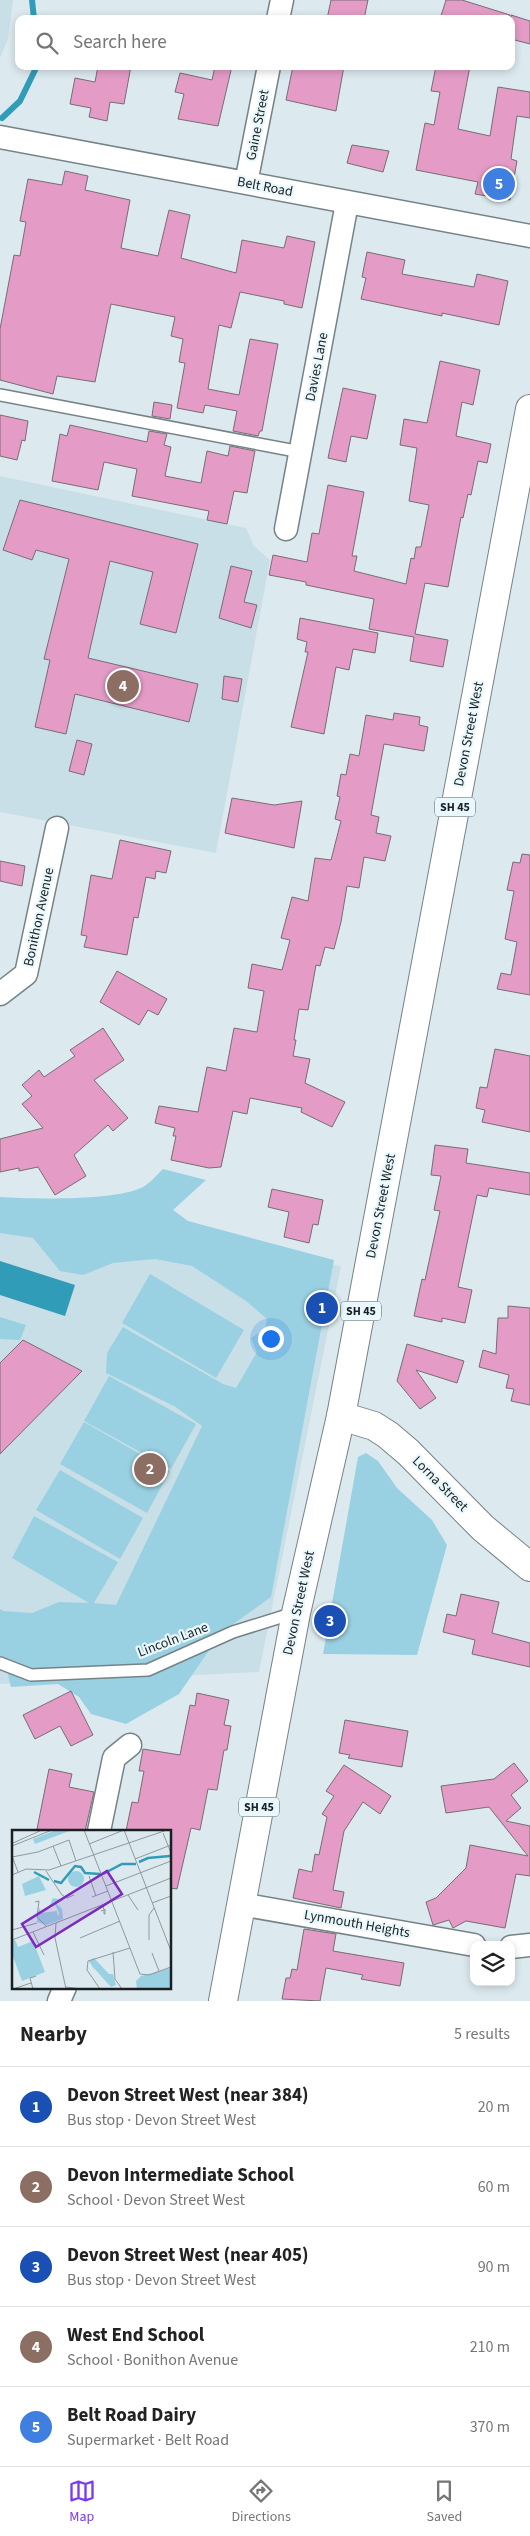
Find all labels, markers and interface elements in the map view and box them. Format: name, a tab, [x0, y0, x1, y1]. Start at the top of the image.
search box	[15, 15, 515, 70]
icon: search	[33, 29, 61, 57]
text: Search here	[73, 29, 167, 56]
street label: Gaine Street	[241, 88, 275, 162]
pin: 5	[483, 165, 515, 203]
street label: Belt Road	[235, 172, 295, 202]
street label: Davies Lane	[301, 331, 333, 403]
pin: 4	[107, 667, 139, 705]
street label: Devon Street West	[449, 680, 489, 788]
road number: SH 45	[435, 798, 475, 816]
street label: Bonithon Avenue	[19, 866, 59, 968]
street label: Devon Street West	[361, 1152, 401, 1260]
pin: 1	[306, 1289, 338, 1327]
road number: SH 45	[341, 1302, 381, 1320]
your location	[258, 1326, 284, 1352]
pin: 2	[134, 1450, 166, 1488]
street label: Lorna Street	[408, 1452, 473, 1517]
street label: Devon Street West	[278, 1549, 320, 1657]
pin: 3	[314, 1602, 346, 1640]
street label: Lincoln Lane	[135, 1617, 211, 1663]
road number: SH 45	[239, 1798, 279, 1816]
inset map	[12, 1830, 171, 1988]
street label: Lynmouth Heights	[303, 1905, 412, 1943]
map controls	[470, 1941, 515, 1986]
button: layers	[470, 1941, 515, 1986]
text: Nearby	[20, 2019, 87, 2049]
text: 5 results	[454, 2023, 510, 2045]
text: Devon Street West (near 384)	[67, 2082, 309, 2109]
text: 1	[32, 2096, 40, 2118]
text: 20 m	[478, 2096, 510, 2118]
text: Bus stop · Devon Street West	[67, 2109, 256, 2131]
text: Devon Intermediate School	[67, 2162, 294, 2189]
text: 2	[32, 2176, 40, 2198]
text: 60 m	[478, 2176, 510, 2198]
text: School · Devon Street West	[67, 2189, 245, 2211]
text: Devon Street West (near 405)	[67, 2242, 309, 2269]
text: 3	[32, 2256, 40, 2278]
text: 90 m	[478, 2256, 510, 2278]
text: Bus stop · Devon Street West	[67, 2269, 256, 2291]
text: West End School	[67, 2322, 204, 2349]
text: 4	[32, 2336, 40, 2358]
text: 210 m	[470, 2336, 510, 2358]
text: School · Bonithon Avenue	[67, 2349, 238, 2371]
text: Belt Road Dairy	[67, 2402, 196, 2429]
text: 5	[32, 2416, 40, 2438]
text: 370 m	[470, 2416, 510, 2438]
text: Supermarket · Belt Road	[67, 2429, 229, 2451]
tab: Map	[68, 2477, 96, 2527]
tab: Directions	[232, 2477, 291, 2527]
tab: Saved	[426, 2477, 462, 2527]

